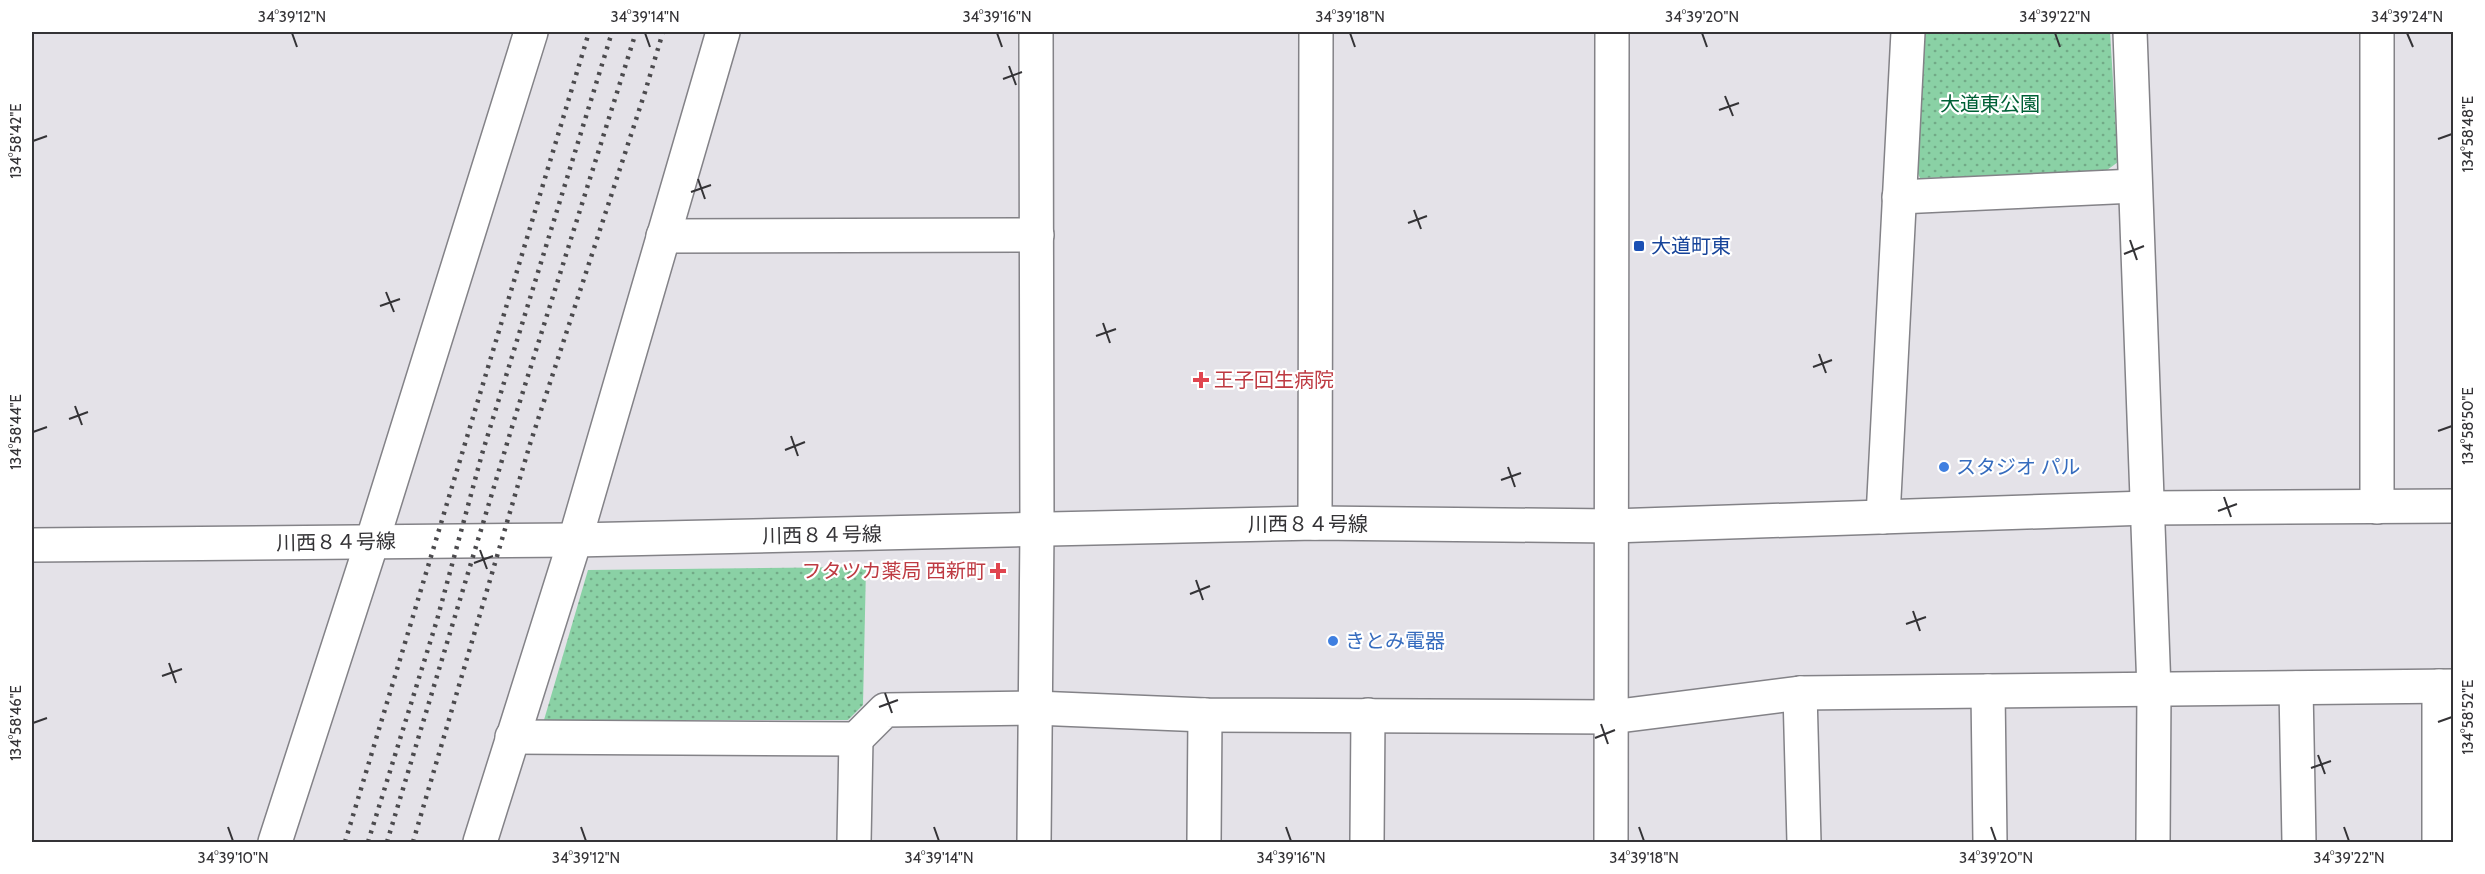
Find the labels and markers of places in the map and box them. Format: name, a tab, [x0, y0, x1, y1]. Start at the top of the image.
place label: 大道町東	[1651, 234, 1731, 258]
marker: 大道町東	[1632, 239, 1646, 253]
place label: 王子回生病院	[1214, 368, 1334, 392]
marker: 王子回生病院	[1192, 371, 1210, 389]
place label: スタジオ パル	[1956, 455, 2081, 479]
marker: スタジオ パル	[1937, 460, 1951, 474]
place label: フタツカ薬局 西新町	[802, 559, 986, 583]
marker: フタツカ薬局 西新町	[991, 564, 1005, 578]
place label: きとみ電器	[1345, 629, 1445, 653]
marker: きとみ電器	[1326, 634, 1340, 648]

